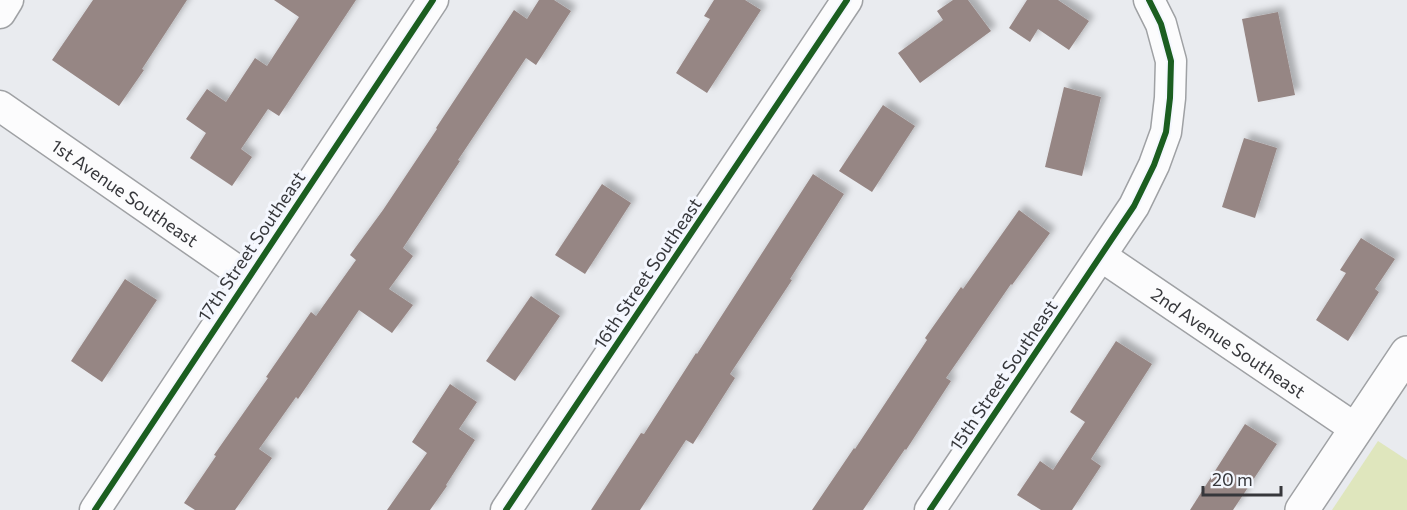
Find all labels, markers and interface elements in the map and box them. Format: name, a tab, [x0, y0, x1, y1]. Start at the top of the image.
street label: 1st Avenue Southeast	[47, 134, 203, 251]
street label: 17th Street Southeast	[193, 167, 309, 325]
street label: 16th Street Southeast	[588, 193, 706, 353]
street label: 2nd Avenue Southeast	[1147, 282, 1310, 402]
street label: 15th Street Southeast	[944, 295, 1062, 455]
scale bar	[1203, 459, 1281, 497]
text: 20 m	[1212, 468, 1253, 490]

